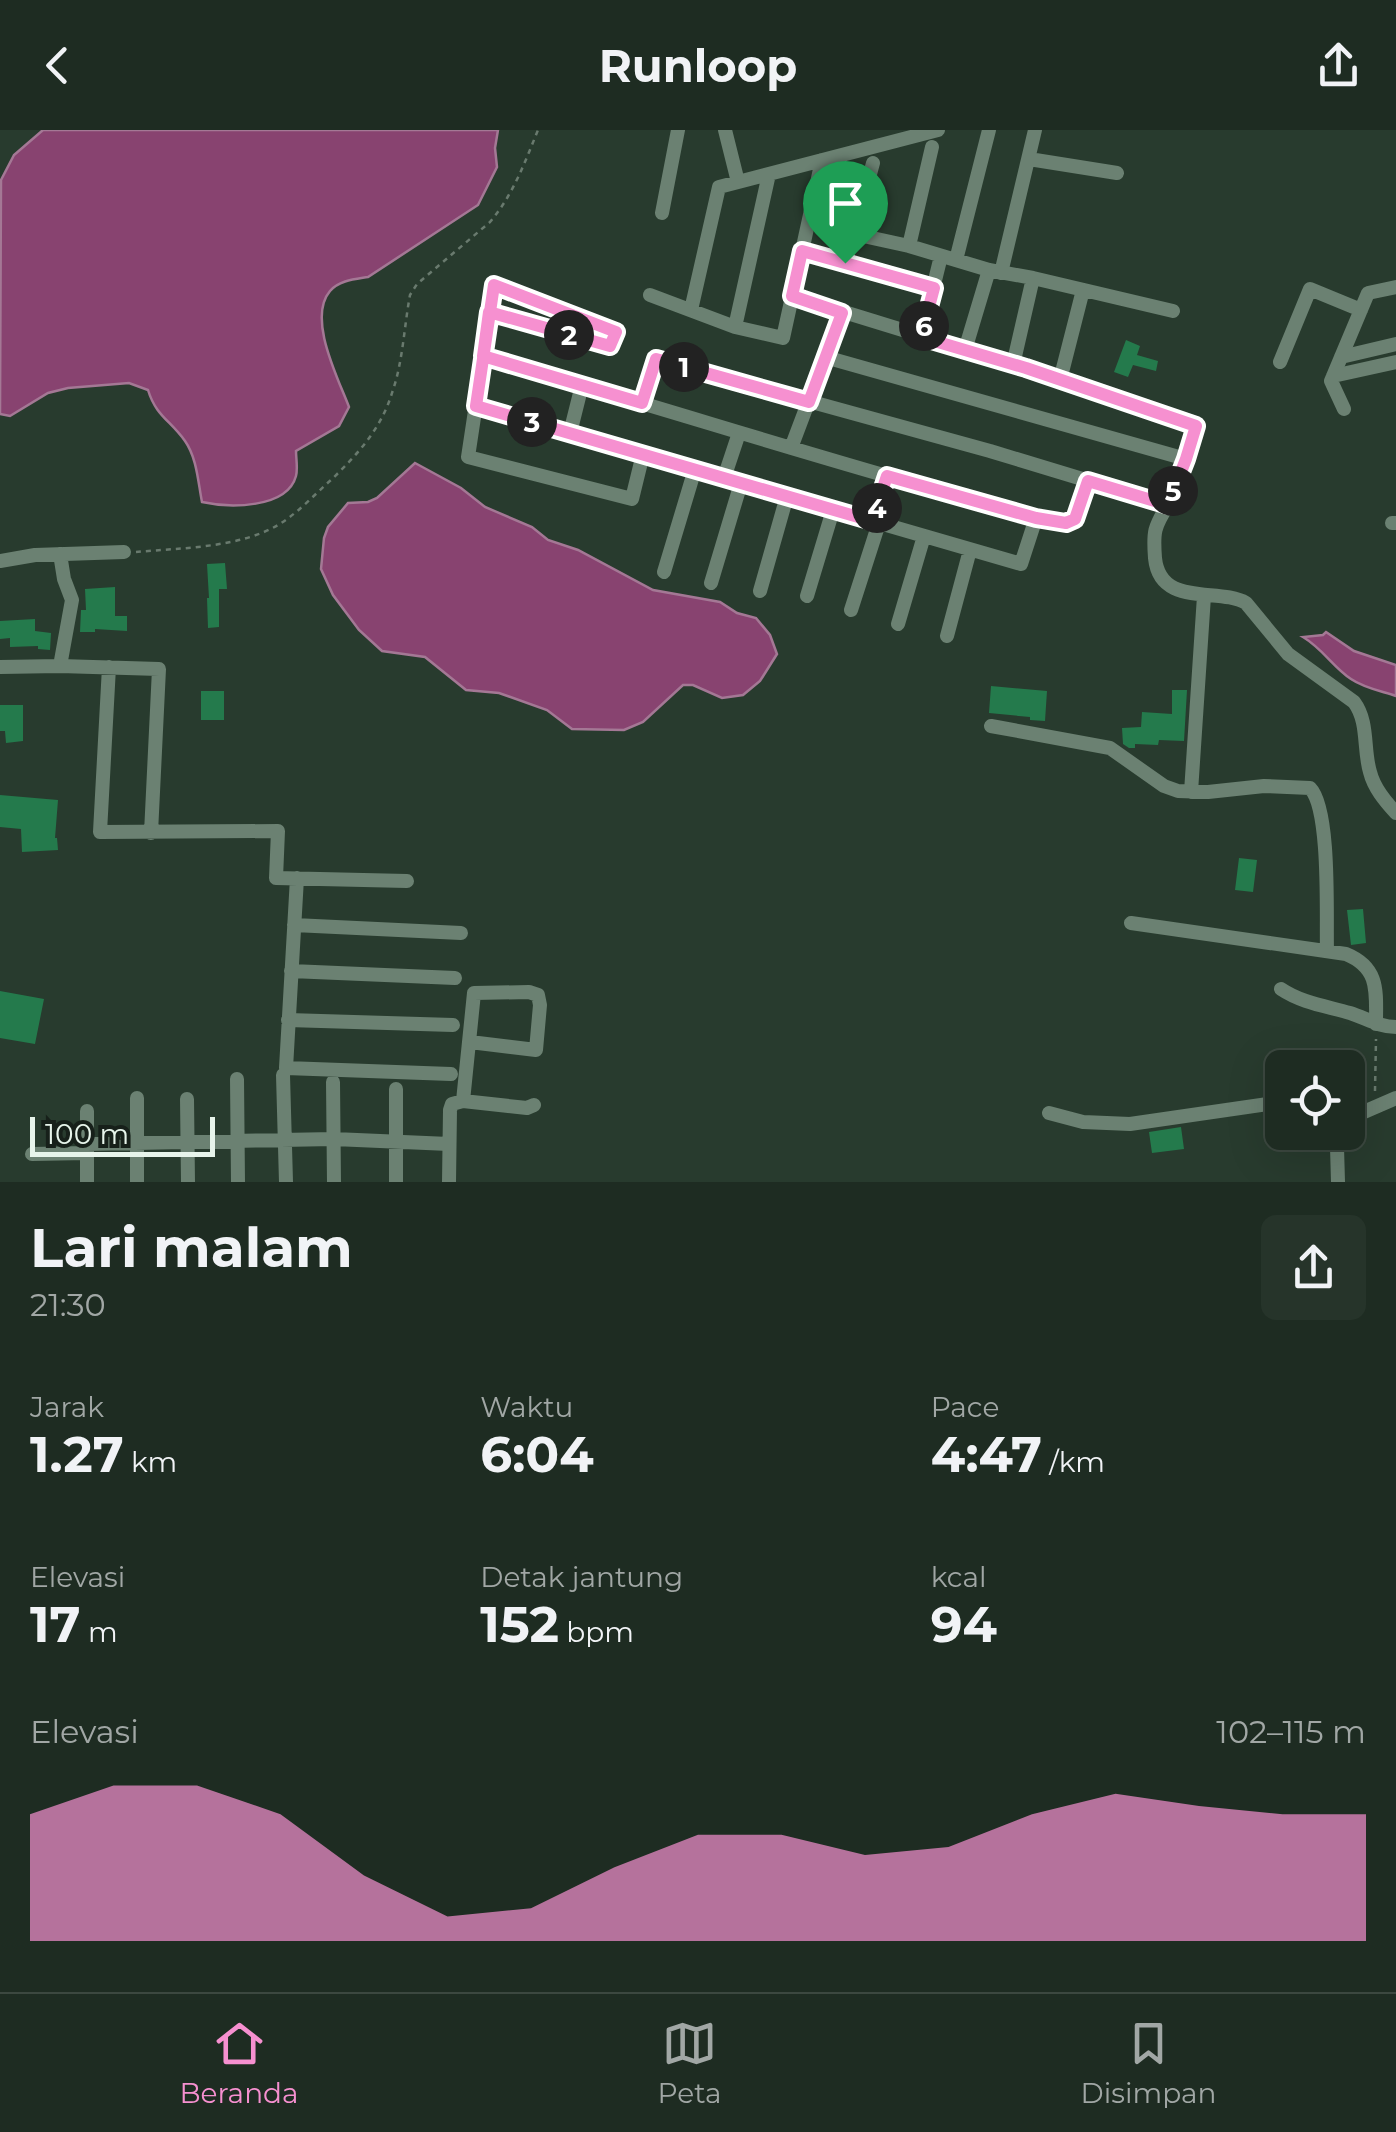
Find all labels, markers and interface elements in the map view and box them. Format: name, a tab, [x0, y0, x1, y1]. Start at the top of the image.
icon: back	[30, 38, 85, 93]
text: Runloop	[599, 38, 797, 93]
icon: share	[1311, 38, 1366, 93]
pin	[803, 161, 888, 264]
icon: arrive	[818, 176, 873, 231]
pin: 6	[899, 301, 949, 351]
text: 6	[915, 309, 933, 343]
pin: 2	[544, 310, 594, 360]
text: 2	[561, 318, 577, 352]
pin: 1	[659, 342, 709, 392]
text: 1	[679, 350, 689, 384]
pin: 3	[507, 397, 557, 447]
text: 3	[524, 405, 540, 439]
pin: 5	[1148, 466, 1198, 516]
text: 5	[1165, 474, 1181, 508]
pin: 4	[852, 483, 902, 533]
text: 4	[867, 491, 887, 525]
map controls	[1265, 1050, 1365, 1150]
button: locate	[1265, 1050, 1365, 1150]
scale bar	[30, 1112, 215, 1156]
text: 100 m	[45, 1117, 129, 1151]
text: Lari malam	[30, 1214, 353, 1281]
button: share	[1261, 1215, 1366, 1320]
text: 21:30	[30, 1285, 106, 1324]
text: Jarak	[30, 1390, 104, 1424]
text: Waktu	[480, 1390, 573, 1424]
text: Pace	[931, 1390, 999, 1424]
text: 1.27	[30, 1424, 124, 1485]
text: 6:04	[480, 1424, 594, 1485]
text: 4:47	[931, 1424, 1042, 1485]
text: km	[124, 1445, 177, 1479]
text: /km	[1042, 1445, 1105, 1479]
text: Elevasi	[30, 1560, 125, 1594]
text: Detak jantung	[480, 1560, 683, 1594]
text: kcal	[931, 1560, 987, 1594]
text: 17	[30, 1594, 81, 1655]
text: 152	[480, 1594, 559, 1655]
text: 94	[931, 1594, 997, 1655]
text: m	[81, 1615, 118, 1649]
text: bpm	[559, 1615, 634, 1649]
text: Elevasi	[30, 1712, 139, 1751]
text: 102–115 m	[1216, 1712, 1366, 1751]
tab: Beranda	[180, 2016, 299, 2110]
tab: Peta	[658, 2016, 722, 2110]
tab: Disimpan	[1081, 2016, 1216, 2110]

